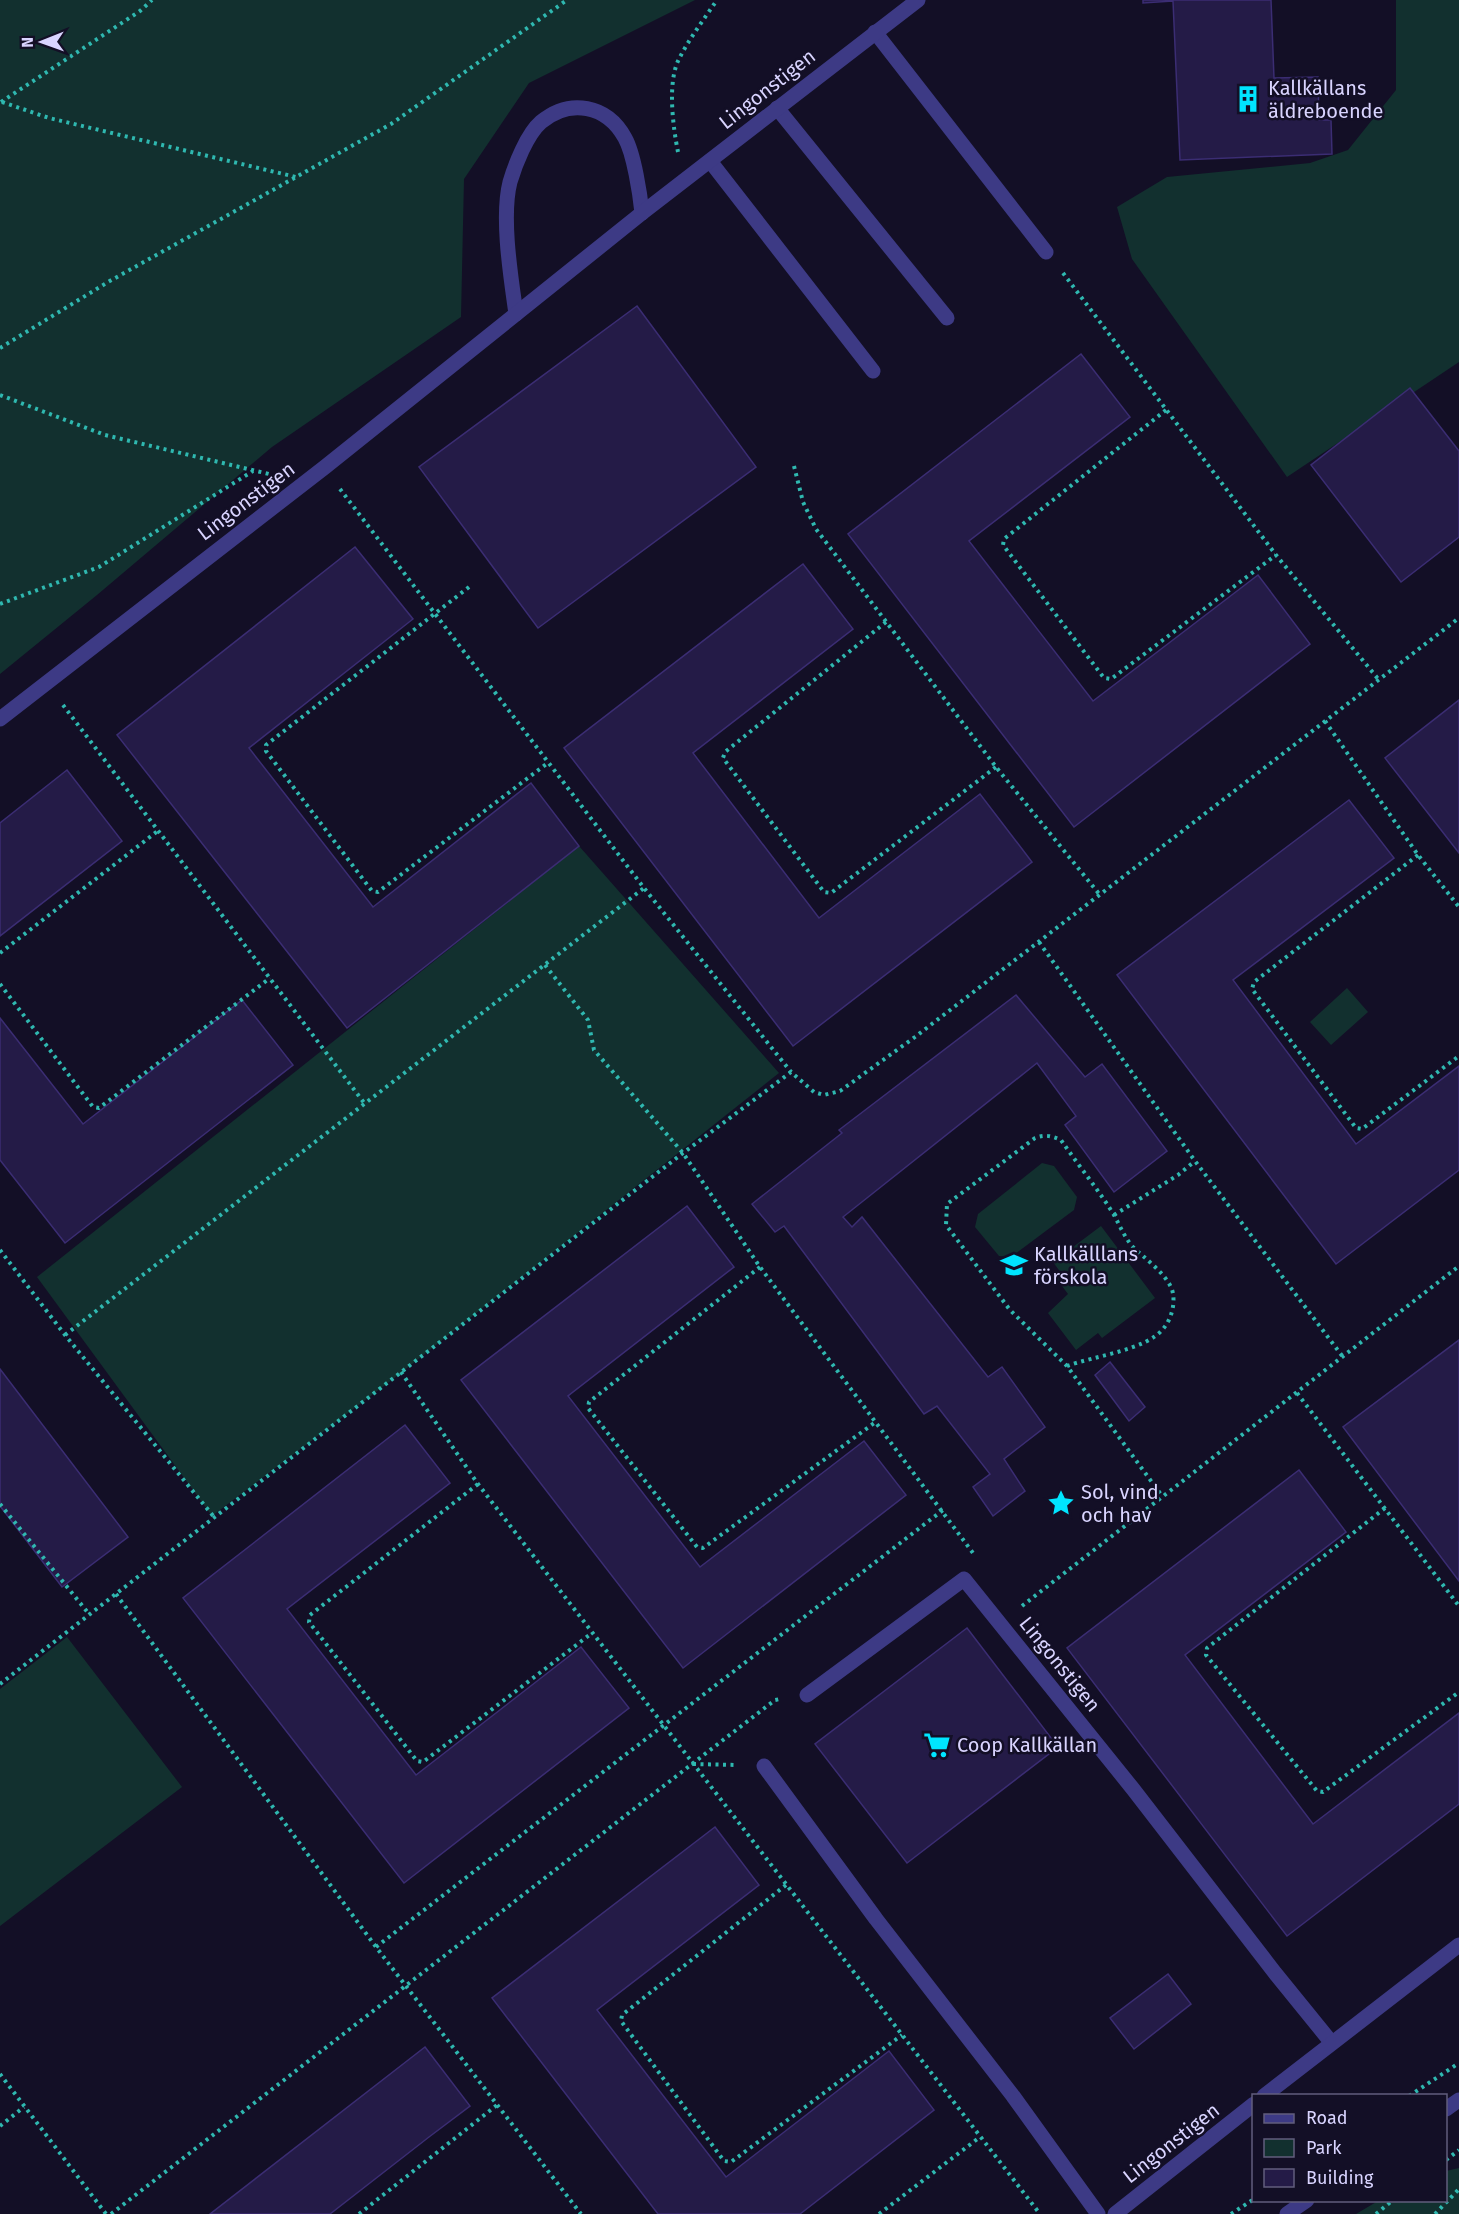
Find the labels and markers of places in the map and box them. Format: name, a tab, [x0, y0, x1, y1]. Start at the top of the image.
place label: Kallkällans äldreboende	[1268, 76, 1383, 123]
building icon: Kallkällans äldreboende	[1233, 84, 1263, 114]
place label: Kallkälllans förskola	[1034, 1242, 1138, 1289]
school or university icon: Kallkälllans förskola	[999, 1250, 1029, 1280]
place label: Sol, vind och hav	[1081, 1480, 1159, 1527]
place icon: Sol, vind och hav	[1046, 1488, 1076, 1518]
supermarket icon: Coop Kallkällan	[922, 1730, 952, 1760]
place label: Coop Kallkällan	[957, 1733, 1097, 1757]

